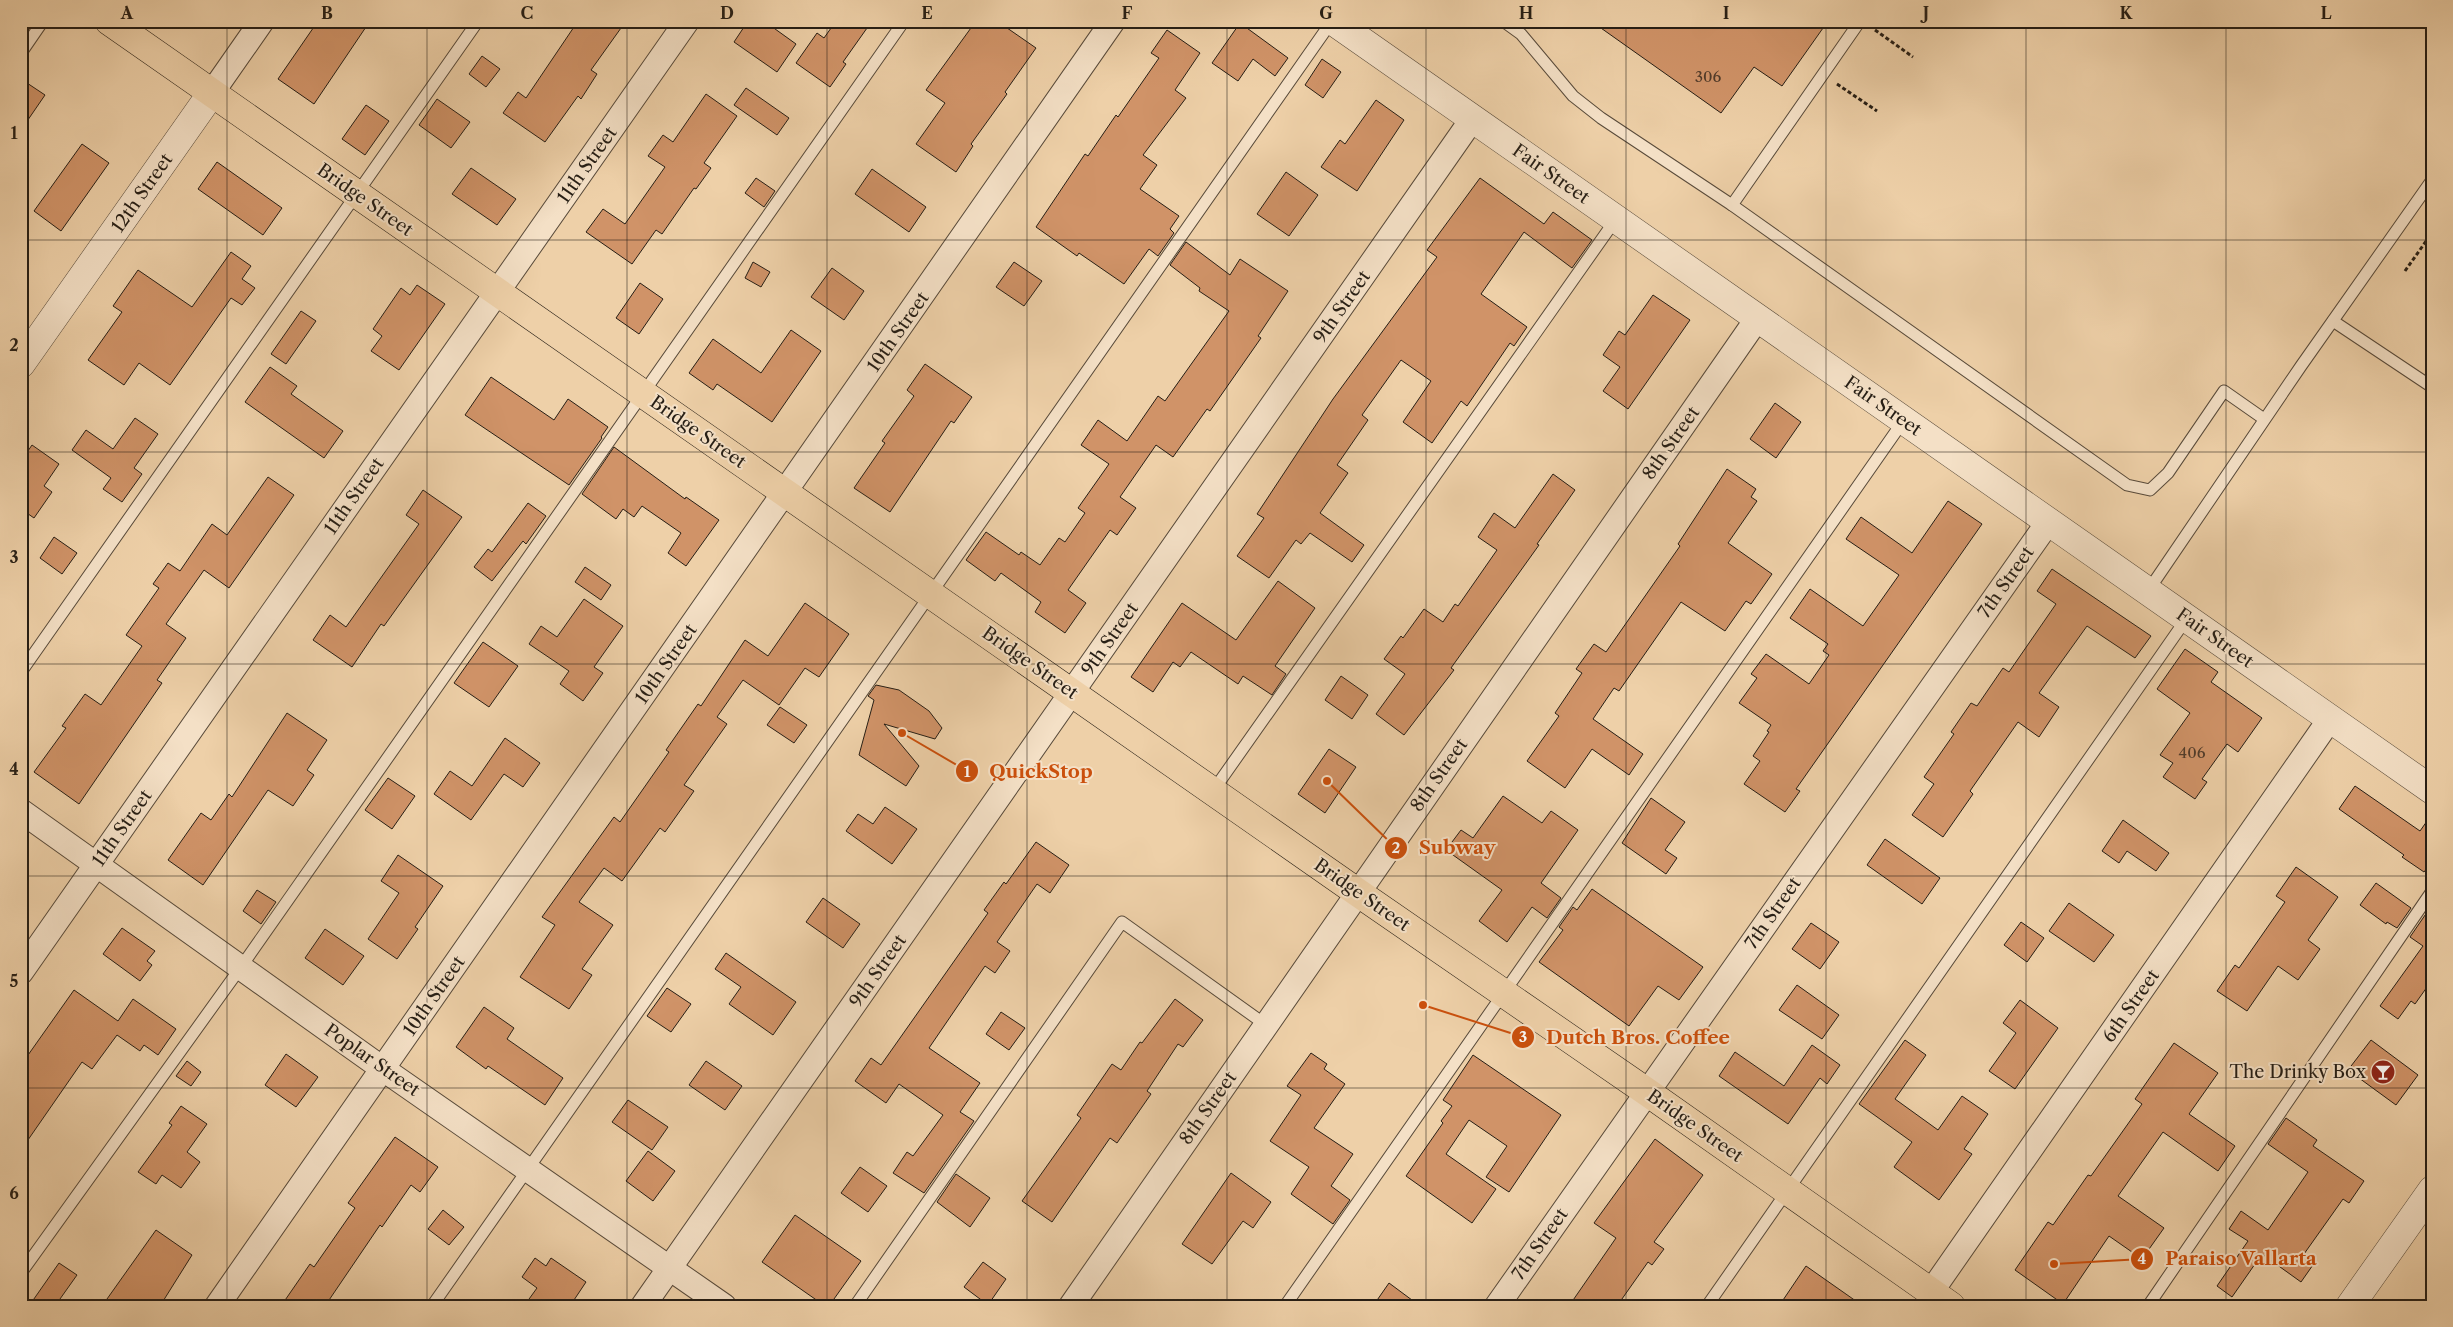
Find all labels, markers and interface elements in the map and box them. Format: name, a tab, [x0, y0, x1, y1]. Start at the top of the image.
text: A	[120, 3, 134, 23]
text: B	[321, 3, 333, 23]
text: C	[521, 3, 533, 23]
text: D	[720, 3, 734, 23]
text: E	[921, 3, 933, 23]
text: F	[1122, 3, 1133, 23]
text: G	[1319, 3, 1333, 23]
text: H	[1519, 3, 1533, 23]
text: I	[1723, 3, 1730, 23]
text: J	[1920, 3, 1929, 23]
text: K	[2120, 3, 2134, 23]
text: L	[2320, 3, 2332, 23]
house number: 306	[1695, 67, 1721, 86]
street label: 11th Street	[553, 122, 622, 208]
text: 1	[10, 123, 18, 143]
street label: Fair Street	[1508, 139, 1594, 209]
street label: 12th Street	[107, 149, 178, 237]
street label: Bridge Street	[313, 159, 418, 241]
street label: 9th Street	[1309, 266, 1375, 348]
street label: 10th Street	[862, 287, 934, 376]
text: 2	[9, 335, 19, 355]
street label: Fair Street	[1840, 371, 1926, 441]
street label: Bridge Street	[646, 391, 751, 473]
street label: 8th Street	[1638, 402, 1704, 484]
street label: 11th Street	[320, 453, 389, 539]
street label: 7th Street	[1973, 541, 2039, 622]
text: 3	[9, 547, 19, 567]
street label: 9th Street	[1077, 598, 1143, 680]
street label: Fair Street	[2172, 603, 2258, 673]
street label: 10th Street	[630, 619, 702, 708]
street label: Bridge Street	[978, 622, 1083, 704]
street label: 8th Street	[1406, 734, 1472, 816]
house number: 406	[2179, 743, 2206, 762]
callout: QuickStop	[954, 754, 1103, 788]
text: 4	[9, 759, 19, 779]
text: QuickStop	[989, 760, 1093, 783]
text: 1	[964, 762, 971, 781]
street label: 11th Street	[88, 785, 157, 871]
callout: Subway	[1384, 831, 1506, 865]
text: Subway	[1419, 836, 1497, 859]
text: 2	[1392, 838, 1401, 857]
street label: Bridge Street	[1310, 854, 1415, 936]
street label: 7th Street	[1740, 872, 1806, 953]
street label: 9th Street	[845, 930, 911, 1012]
street label: 10th Street	[398, 951, 470, 1040]
street label: 6th Street	[2098, 965, 2164, 1047]
text: 5	[10, 971, 19, 991]
street label: Poplar Street	[320, 1019, 424, 1101]
callout: Dutch Bros. Coffee	[1511, 1020, 1740, 1054]
text: Dutch Bros. Coffee	[1546, 1026, 1730, 1049]
text: 3	[1519, 1027, 1527, 1046]
bar icon: The Drinky Box	[2370, 1059, 2396, 1085]
place label: The Drinky Box	[2230, 1061, 2366, 1083]
street label: 8th Street	[1175, 1067, 1241, 1149]
street label: Bridge Street	[1643, 1085, 1748, 1167]
text: 6	[9, 1183, 19, 1203]
street label: 7th Street	[1507, 1203, 1573, 1284]
callout: Paraiso Vallarta	[2130, 1242, 2327, 1276]
text: Paraiso Vallarta	[2165, 1247, 2318, 1270]
text: 4	[2138, 1249, 2147, 1268]

